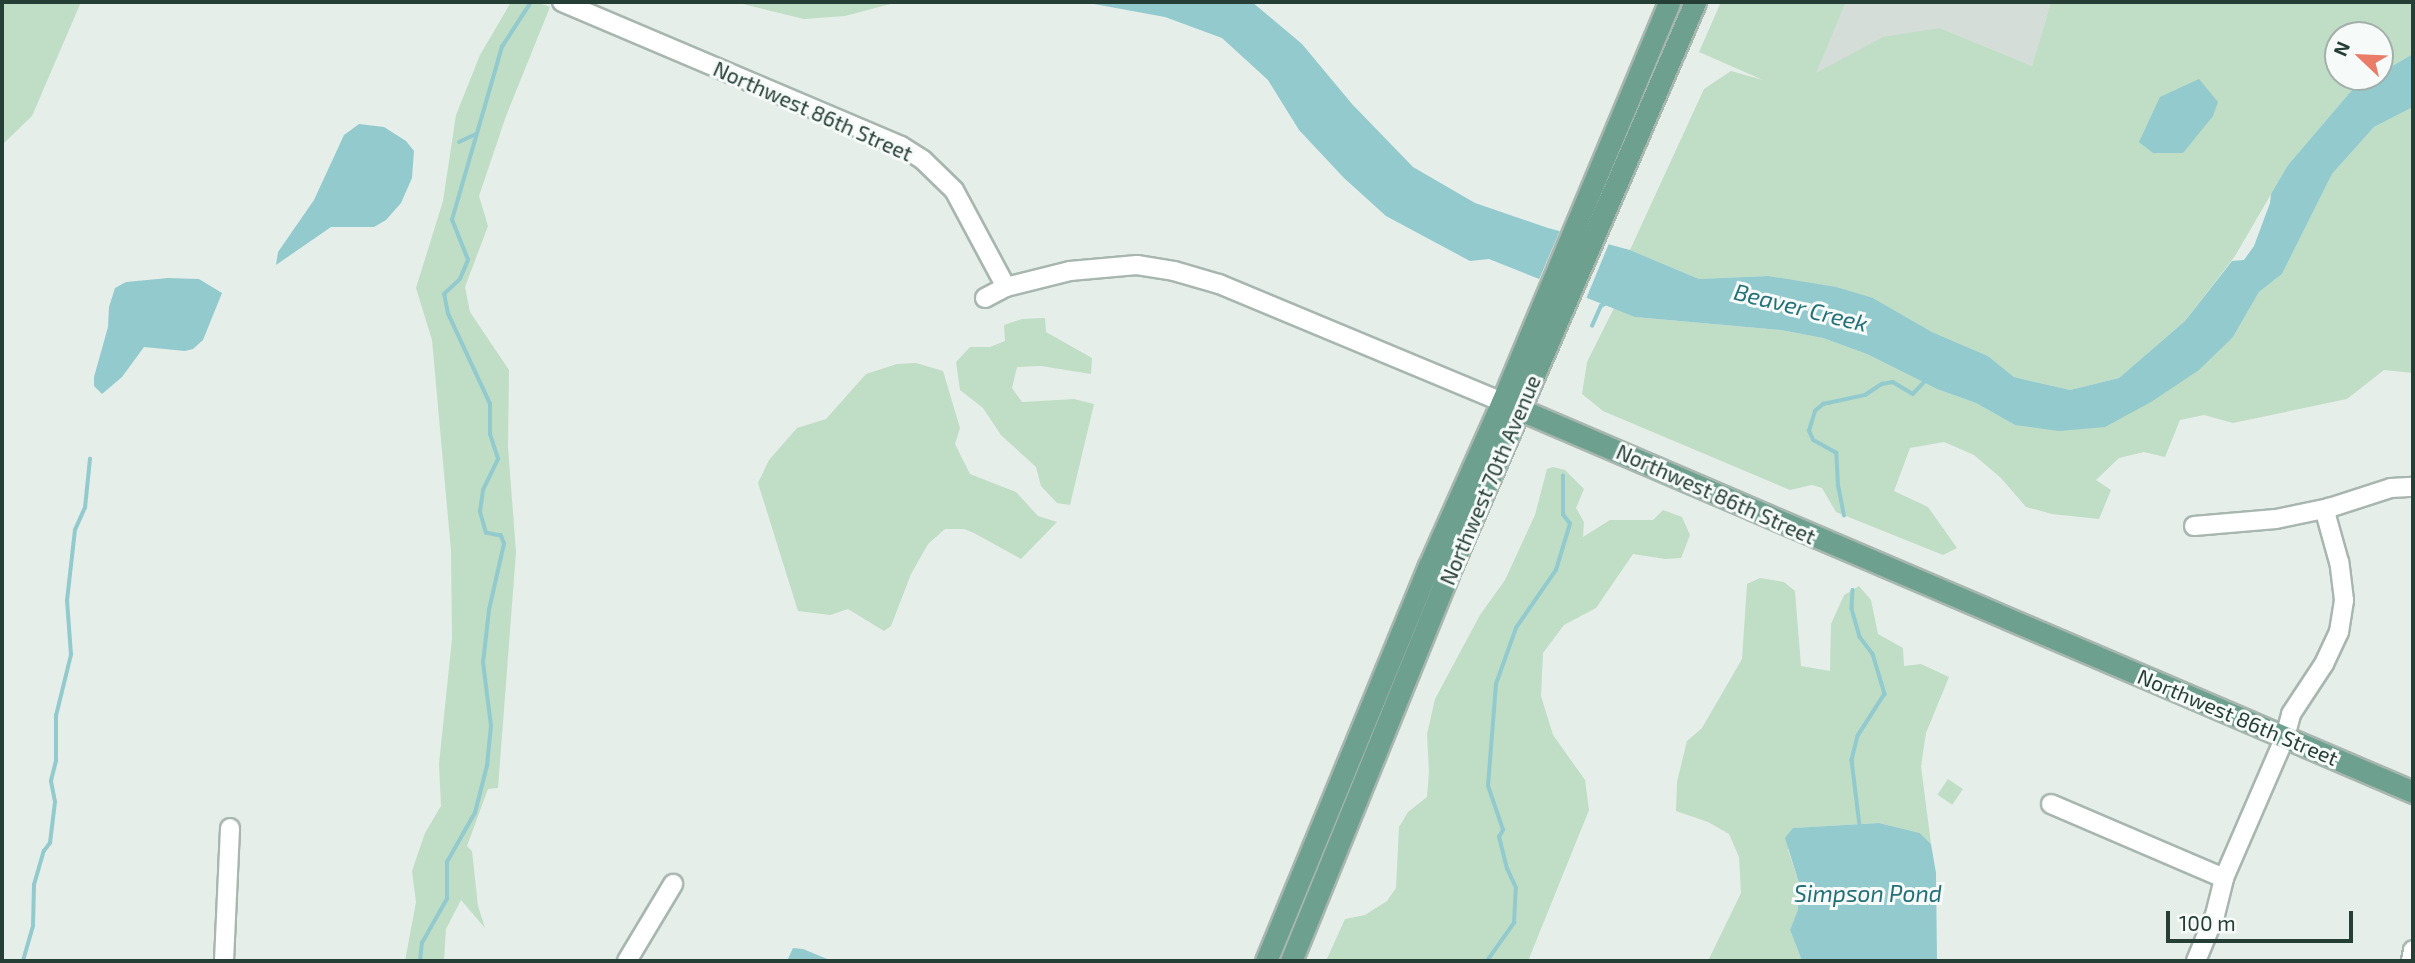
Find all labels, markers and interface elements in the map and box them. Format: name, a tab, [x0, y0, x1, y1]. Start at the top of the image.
north arrow	[2324, 21, 2394, 91]
text: N	[2328, 38, 2354, 59]
street label: Northwest 86th Street	[710, 56, 916, 166]
water label: Beaver Creek	[1731, 277, 1871, 337]
street label: Northwest 70th Avenue	[1434, 371, 1546, 589]
street label: Northwest 86th Street	[1613, 439, 1819, 549]
street label: Northwest 86th Street	[2134, 663, 2342, 771]
water label: Simpson Pond	[1794, 879, 1942, 907]
scale bar	[2170, 897, 2357, 941]
text: 100 m	[2179, 910, 2236, 935]

